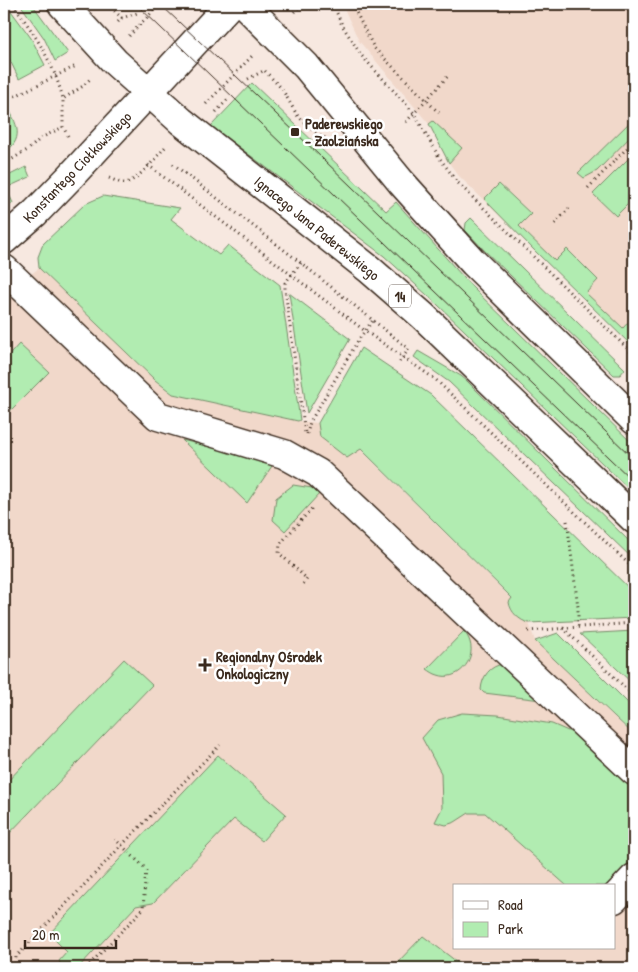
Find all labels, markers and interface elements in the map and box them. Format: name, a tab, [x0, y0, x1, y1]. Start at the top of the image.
street label: Konstantego Ciołkowskiego	[18, 106, 136, 228]
place label: Paderewskiego - Zaolziańska	[305, 113, 383, 151]
marker: Paderewskiego - Zaolziańska	[289, 126, 301, 138]
street label: Ignacego Jana Paderewskiego	[250, 171, 384, 285]
road number: 14	[389, 284, 411, 308]
place label: Regionalny Ośrodek Onkologiczny	[216, 646, 323, 685]
marker: Regionalny Ośrodek Onkologiczny	[198, 658, 212, 672]
legend	[453, 884, 616, 950]
text: Road	[498, 894, 523, 915]
scale bar	[25, 917, 116, 949]
text: Park	[498, 918, 523, 939]
text: 20 m	[32, 924, 59, 945]

